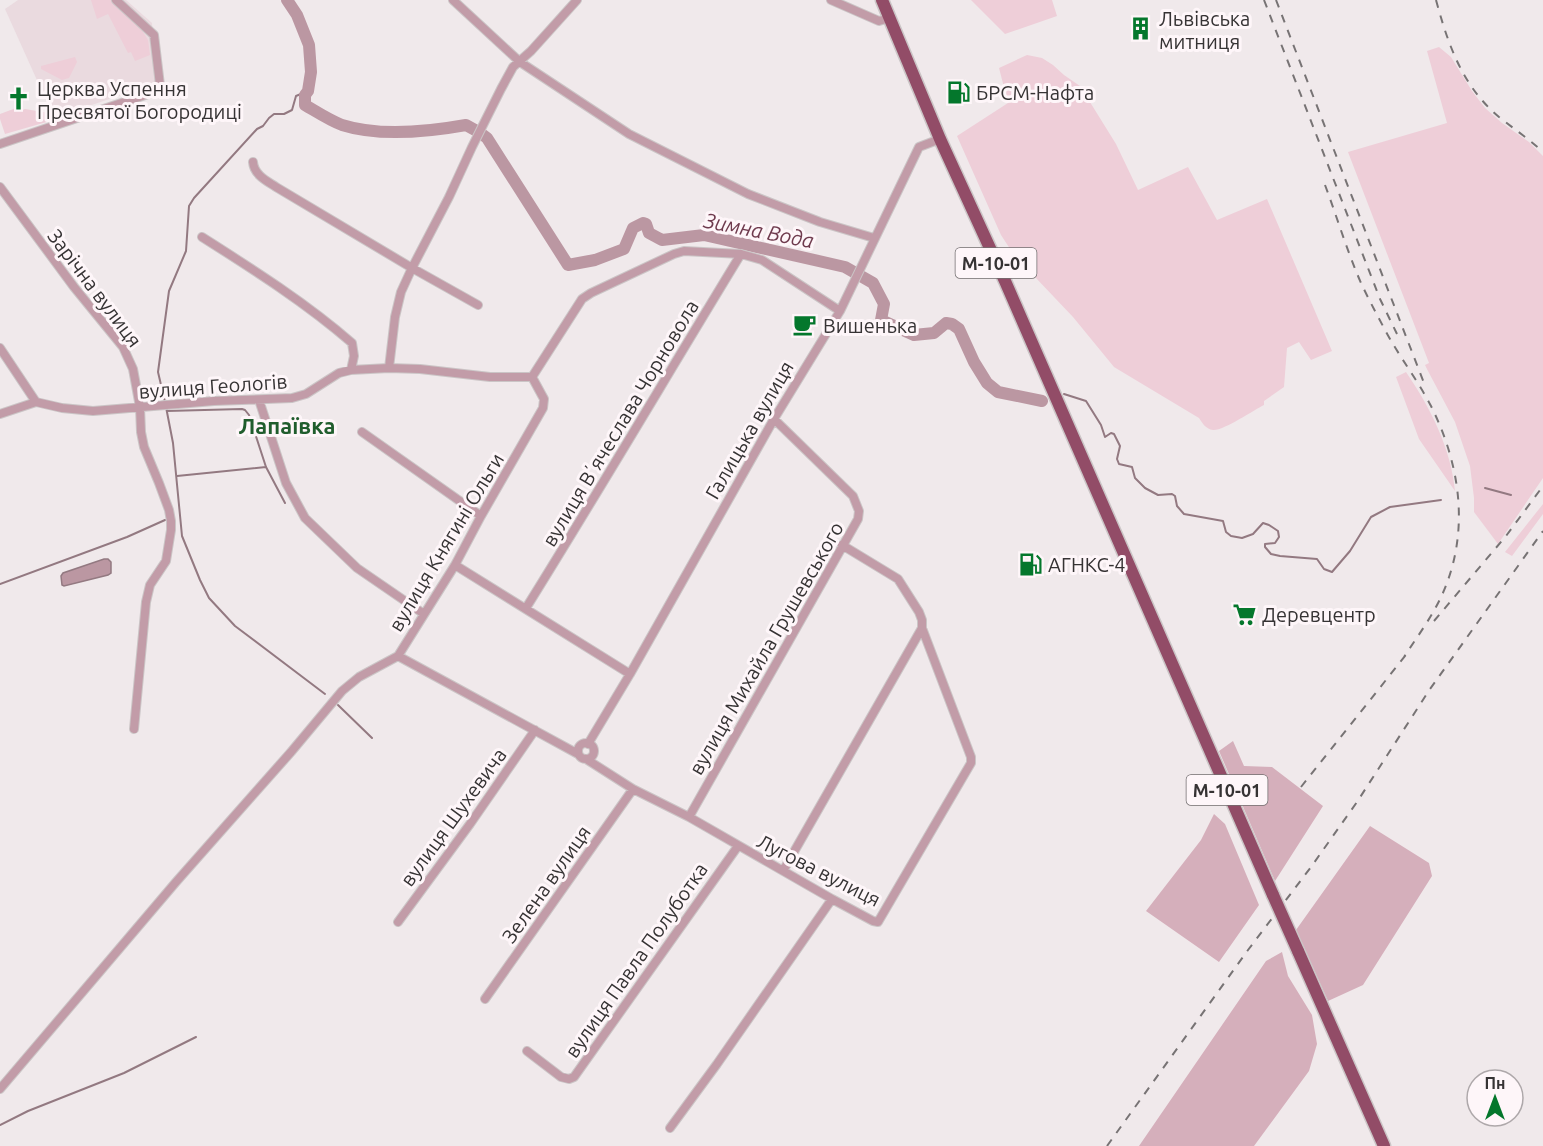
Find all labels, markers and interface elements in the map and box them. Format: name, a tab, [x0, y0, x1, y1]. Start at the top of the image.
place label: Львівська митниця	[1159, 7, 1250, 53]
building icon: Львівська митниця	[1128, 16, 1154, 42]
place label: Церква Успення Пресвятої Богородиці	[37, 77, 242, 123]
fuel station icon: БРСМ-Нафта	[945, 79, 971, 105]
place label: БРСМ-Нафта	[976, 81, 1094, 104]
church icon: Церква Успення Пресвятої Богородиці	[6, 86, 32, 112]
water label: Зимна Вода	[701, 207, 816, 252]
street label: Зарічна вулиця	[43, 225, 147, 351]
road number: М-10-01	[956, 248, 1036, 278]
street label: вулиця Вʼячеслава Чорновола	[537, 296, 703, 550]
cafe icon: Вишенька	[792, 312, 818, 338]
place label: Вишенька	[823, 314, 917, 337]
street label: Галицька вулиця	[700, 357, 798, 503]
street label: вулиця Геологів	[138, 369, 288, 403]
district label: Лапаївка	[239, 413, 335, 438]
street label: вулиця Княгині Ольги	[384, 449, 508, 635]
street label: вулиця Михайла Грушевського	[684, 518, 848, 778]
fuel station icon: АГНКС-4	[1017, 551, 1043, 577]
place label: АГНКС-4	[1048, 553, 1126, 576]
supermarket icon: Деревцентр	[1231, 601, 1257, 627]
place label: Деревцентр	[1262, 603, 1376, 626]
street label: вулиця Шухевича	[395, 744, 511, 890]
road number: М-10-01	[1186, 775, 1268, 805]
street label: Зелена вулиця	[497, 821, 595, 947]
street label: Лугова вулиця	[753, 829, 885, 911]
street label: вулиця Павла Полуботка	[560, 858, 712, 1062]
north arrow	[1465, 1068, 1525, 1128]
text: Пн	[1485, 1074, 1505, 1092]

